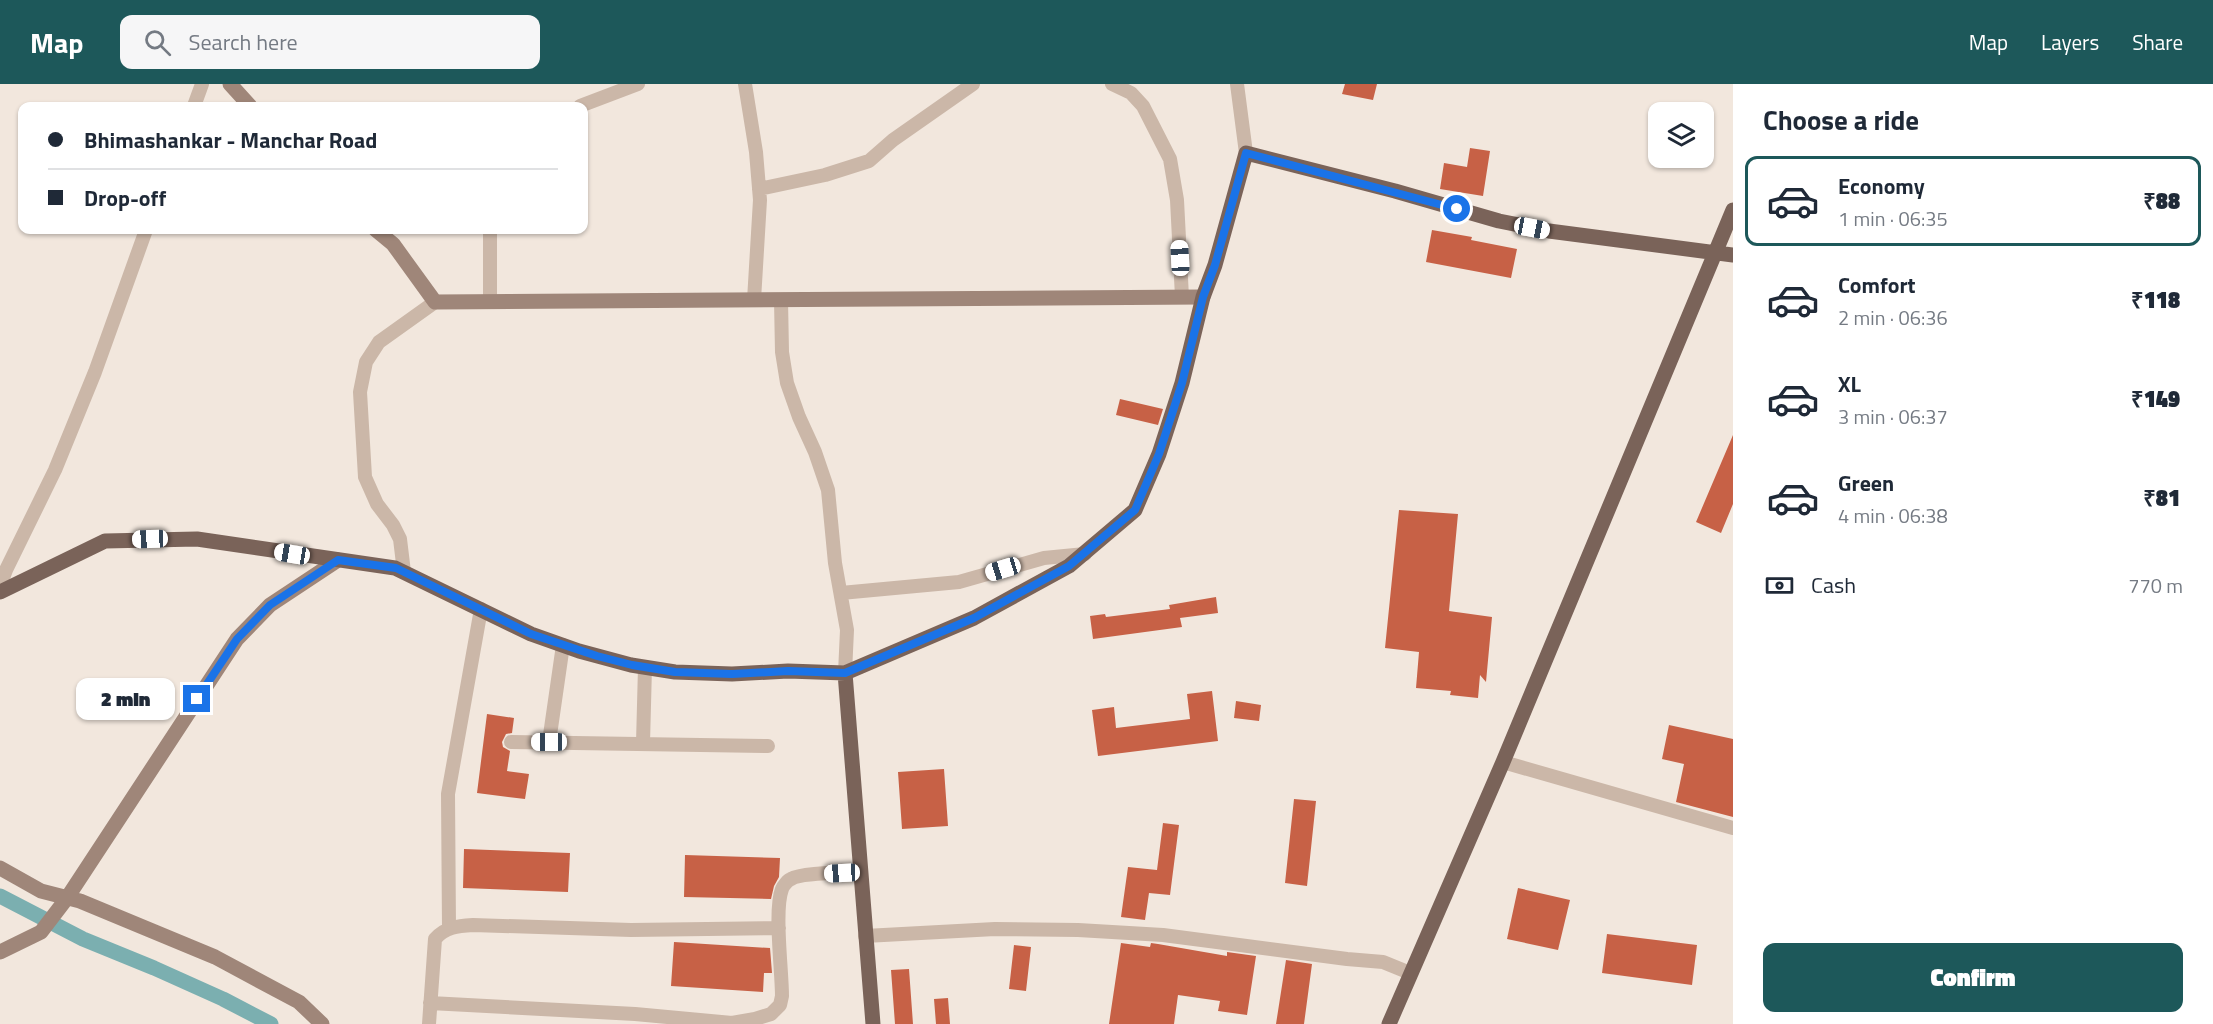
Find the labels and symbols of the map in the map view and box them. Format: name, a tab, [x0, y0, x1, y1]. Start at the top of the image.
route start	[1443, 195, 1470, 222]
car	[1513, 216, 1551, 240]
car	[1170, 240, 1190, 276]
car	[132, 529, 168, 549]
car	[273, 542, 311, 566]
car	[983, 555, 1023, 583]
callout: 2 min	[77, 678, 176, 720]
route end	[183, 685, 210, 712]
car	[531, 733, 567, 751]
car	[824, 863, 860, 883]

